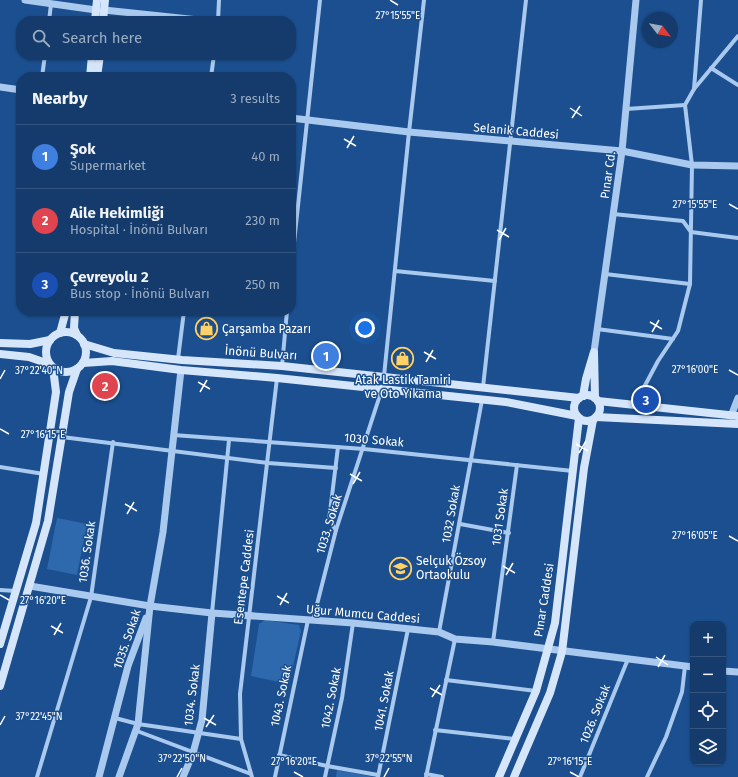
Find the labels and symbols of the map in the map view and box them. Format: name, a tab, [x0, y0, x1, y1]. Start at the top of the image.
text: 27°15'55"E	[376, 10, 420, 22]
north arrow	[642, 12, 678, 48]
street label: Selanik Caddesi	[473, 120, 559, 142]
street label: Pınar Cd.	[598, 150, 618, 200]
text: 27°15'55"E	[673, 199, 717, 211]
shop icon: Çarşamba Pazarı	[194, 316, 220, 342]
your location	[355, 318, 375, 338]
place label: Çarşamba Pazarı	[222, 322, 311, 336]
pin: 1	[313, 341, 339, 371]
street label: İnönü Bulvarı	[224, 342, 298, 363]
shop icon: Atak Lastik Tamiri ve Oto Yıkama	[390, 346, 416, 372]
text: 27°16'00"E	[672, 364, 718, 376]
text: 37°22'40"N	[15, 365, 63, 377]
pin: 2	[92, 371, 118, 401]
place label: Atak Lastik Tamiri ve Oto Yıkama	[355, 373, 451, 401]
pin: 3	[633, 385, 659, 415]
text: 27°16'15"E	[21, 429, 65, 441]
street label: 1030 Sokak	[344, 430, 405, 450]
street label: 1032 Sokak	[439, 483, 463, 544]
street label: 1031 Sokak	[489, 486, 511, 547]
street label: 1033. Sokak	[313, 491, 345, 556]
street label: 1036. Sokak	[76, 519, 98, 584]
street label: Esentepe Caddesi	[231, 528, 257, 626]
text: 27°16'05"E	[672, 530, 718, 542]
place label: Selçuk Özsoy Ortaokulu	[416, 552, 486, 582]
school or university icon: Selçuk Özsoy Ortaokulu	[387, 555, 413, 581]
street label: Pınar Caddesi	[531, 562, 557, 638]
text: 27°16'20"E	[20, 595, 66, 607]
street label: Uğur Mumcu Caddesi	[305, 602, 421, 626]
street label: 1035. Sokak	[110, 607, 144, 671]
street label: 1034. Sokak	[181, 662, 203, 727]
street label: 1043. Sokak	[268, 663, 295, 728]
street label: 1042. Sokak	[318, 665, 344, 730]
street label: 1041. Sokak	[371, 669, 397, 732]
street label: 1026. Sokak	[577, 682, 613, 746]
text: 37°22'45"N	[15, 711, 63, 723]
text: 37°22'50"N	[158, 753, 206, 765]
text: 37°22'55"N	[365, 753, 413, 765]
text: 27°16'20"E	[271, 756, 317, 768]
text: 27°16'15"E	[548, 756, 592, 768]

